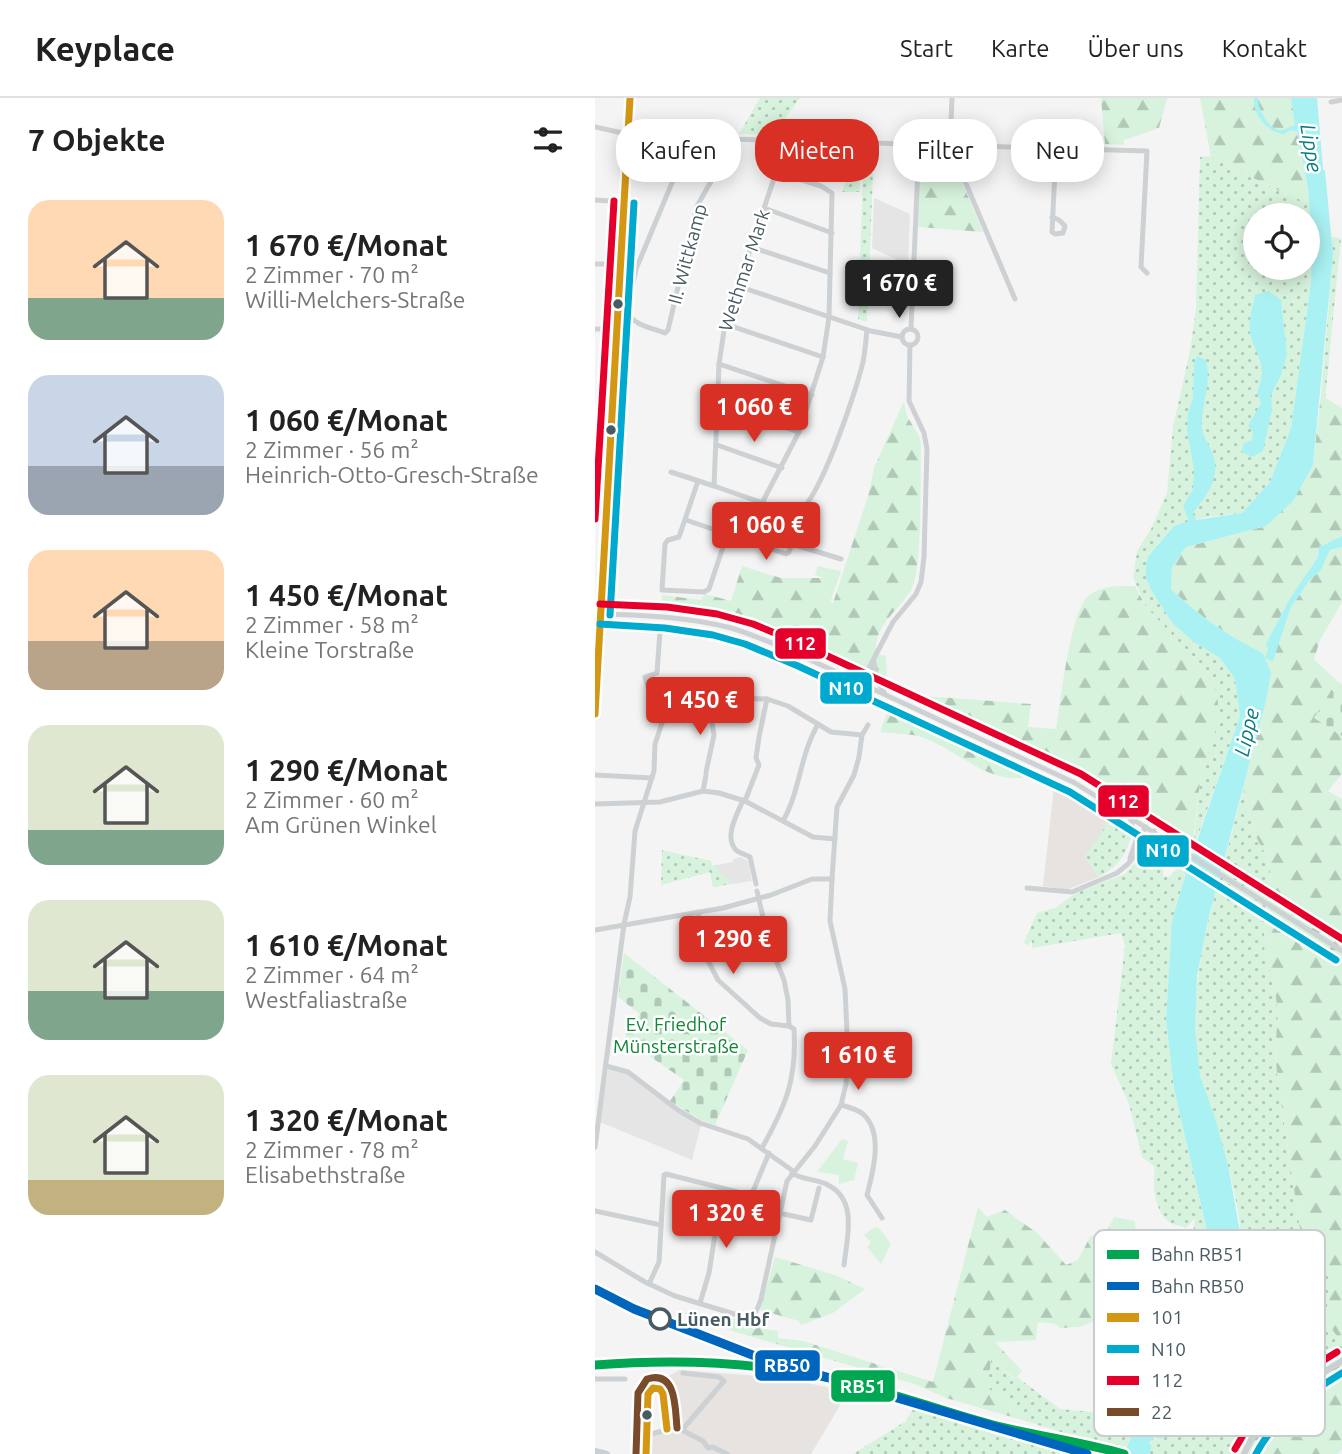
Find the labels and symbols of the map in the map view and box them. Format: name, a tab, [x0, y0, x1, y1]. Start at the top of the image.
water label: Lippe	[1296, 122, 1328, 174]
street label: II. Wittkamp	[663, 201, 711, 307]
street label: Wethmar Mark	[714, 206, 774, 334]
pin: 1 670 €	[834, 260, 964, 320]
unlabelled marker	[611, 297, 625, 311]
pin: 1 060 €	[689, 384, 819, 444]
unlabelled marker	[604, 423, 618, 437]
pin: 1 060 €	[701, 503, 831, 562]
line badge: 112	[774, 627, 827, 660]
text: 112	[784, 632, 816, 654]
line badge: N10	[819, 671, 873, 705]
text: N10	[828, 677, 864, 699]
pin: 1 450 €	[635, 678, 765, 737]
water label: Lippe	[1229, 705, 1263, 758]
line badge: 112	[1097, 784, 1150, 818]
text: 112	[1107, 790, 1139, 812]
line badge: N10	[1136, 834, 1190, 868]
text: N10	[1145, 839, 1181, 861]
pin: 1 290 €	[668, 916, 798, 976]
park label: Ev. Friedhof Münsterstraße	[613, 1013, 739, 1057]
pin: 1 610 €	[793, 1032, 923, 1092]
pin: 1 320 €	[661, 1190, 791, 1250]
legend	[1094, 1230, 1325, 1436]
text: Bahn RB51	[1151, 1243, 1244, 1265]
text: Bahn RB50	[1151, 1275, 1244, 1297]
text: 101	[1151, 1306, 1183, 1328]
marker: Lünen Hbf	[649, 1308, 671, 1330]
place label: Lünen Hbf	[677, 1308, 769, 1330]
text: N10	[1151, 1338, 1186, 1360]
line badge: RB50	[754, 1349, 821, 1382]
text: RB50	[764, 1354, 810, 1376]
line badge: RB51	[830, 1369, 896, 1403]
text: 112	[1151, 1369, 1183, 1391]
text: RB51	[840, 1375, 886, 1397]
text: 22	[1151, 1401, 1172, 1423]
unlabelled marker	[640, 1408, 654, 1422]

